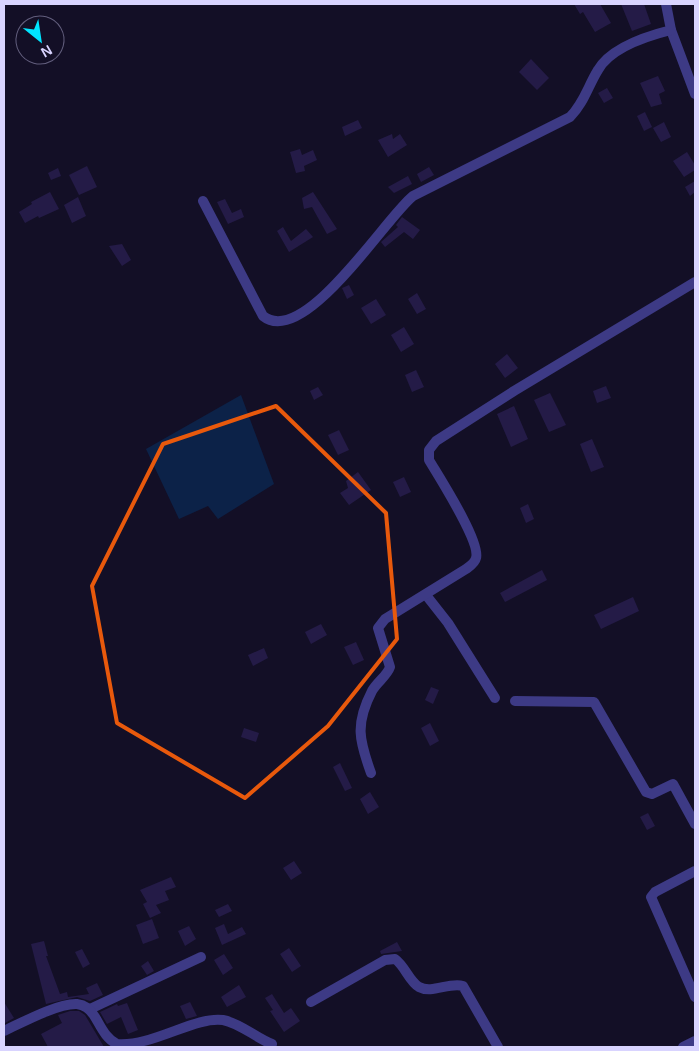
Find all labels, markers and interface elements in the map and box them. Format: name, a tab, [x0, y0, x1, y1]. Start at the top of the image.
north arrow	[15, 15, 65, 65]
text: N	[38, 42, 55, 61]

